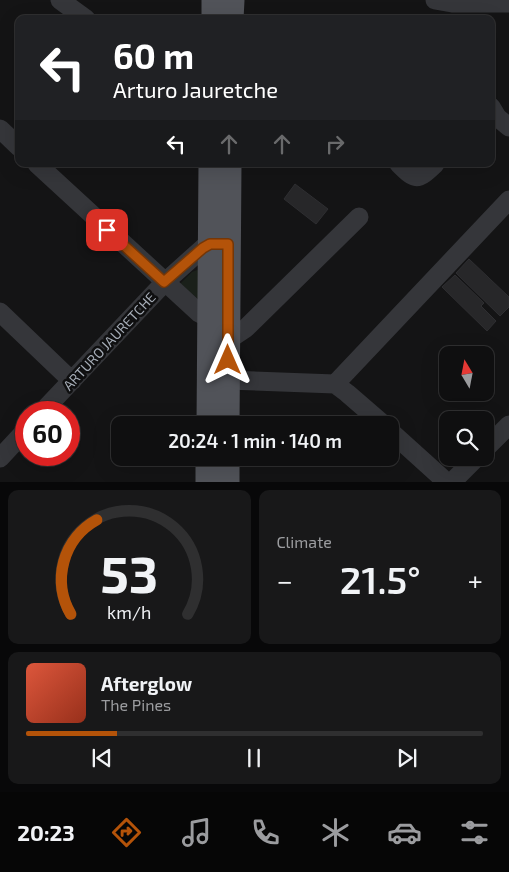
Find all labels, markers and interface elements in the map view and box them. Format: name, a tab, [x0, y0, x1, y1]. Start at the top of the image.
text: 60 m	[113, 34, 194, 76]
icon: left	[30, 35, 95, 100]
text: Arturo Jauretche	[113, 76, 278, 102]
icon: left	[162, 130, 190, 158]
icon: ahead	[215, 130, 243, 158]
icon: ahead	[268, 130, 296, 158]
icon: right	[321, 130, 349, 158]
pin	[86, 209, 128, 251]
icon: arrive	[93, 216, 121, 244]
street label: ARTURO JAURETCHE	[59, 288, 159, 394]
position arrow	[201, 333, 253, 385]
north arrow	[439, 346, 494, 401]
map controls	[439, 346, 494, 466]
speed limit sign: 60	[15, 401, 80, 466]
button: search	[439, 411, 494, 466]
text: 20:24 · 1 min · 140 m	[168, 429, 342, 452]
text: Climate	[277, 532, 332, 551]
text: 53	[100, 541, 158, 603]
text: 21.5°	[340, 556, 421, 602]
text: −	[277, 563, 293, 597]
text: +	[468, 563, 483, 597]
text: km/h	[107, 601, 151, 623]
text: Afterglow	[101, 672, 192, 695]
text: The Pines	[101, 695, 171, 714]
icon: previous	[88, 744, 116, 772]
icon: pause	[240, 744, 268, 772]
icon: next	[393, 744, 421, 772]
icon: directions	[109, 815, 144, 850]
icon: music	[179, 815, 214, 850]
icon: phone	[248, 815, 283, 850]
icon: climate	[318, 815, 353, 850]
icon: car	[387, 815, 422, 850]
icon: filters	[457, 815, 492, 850]
text: 20:23	[17, 819, 75, 845]

